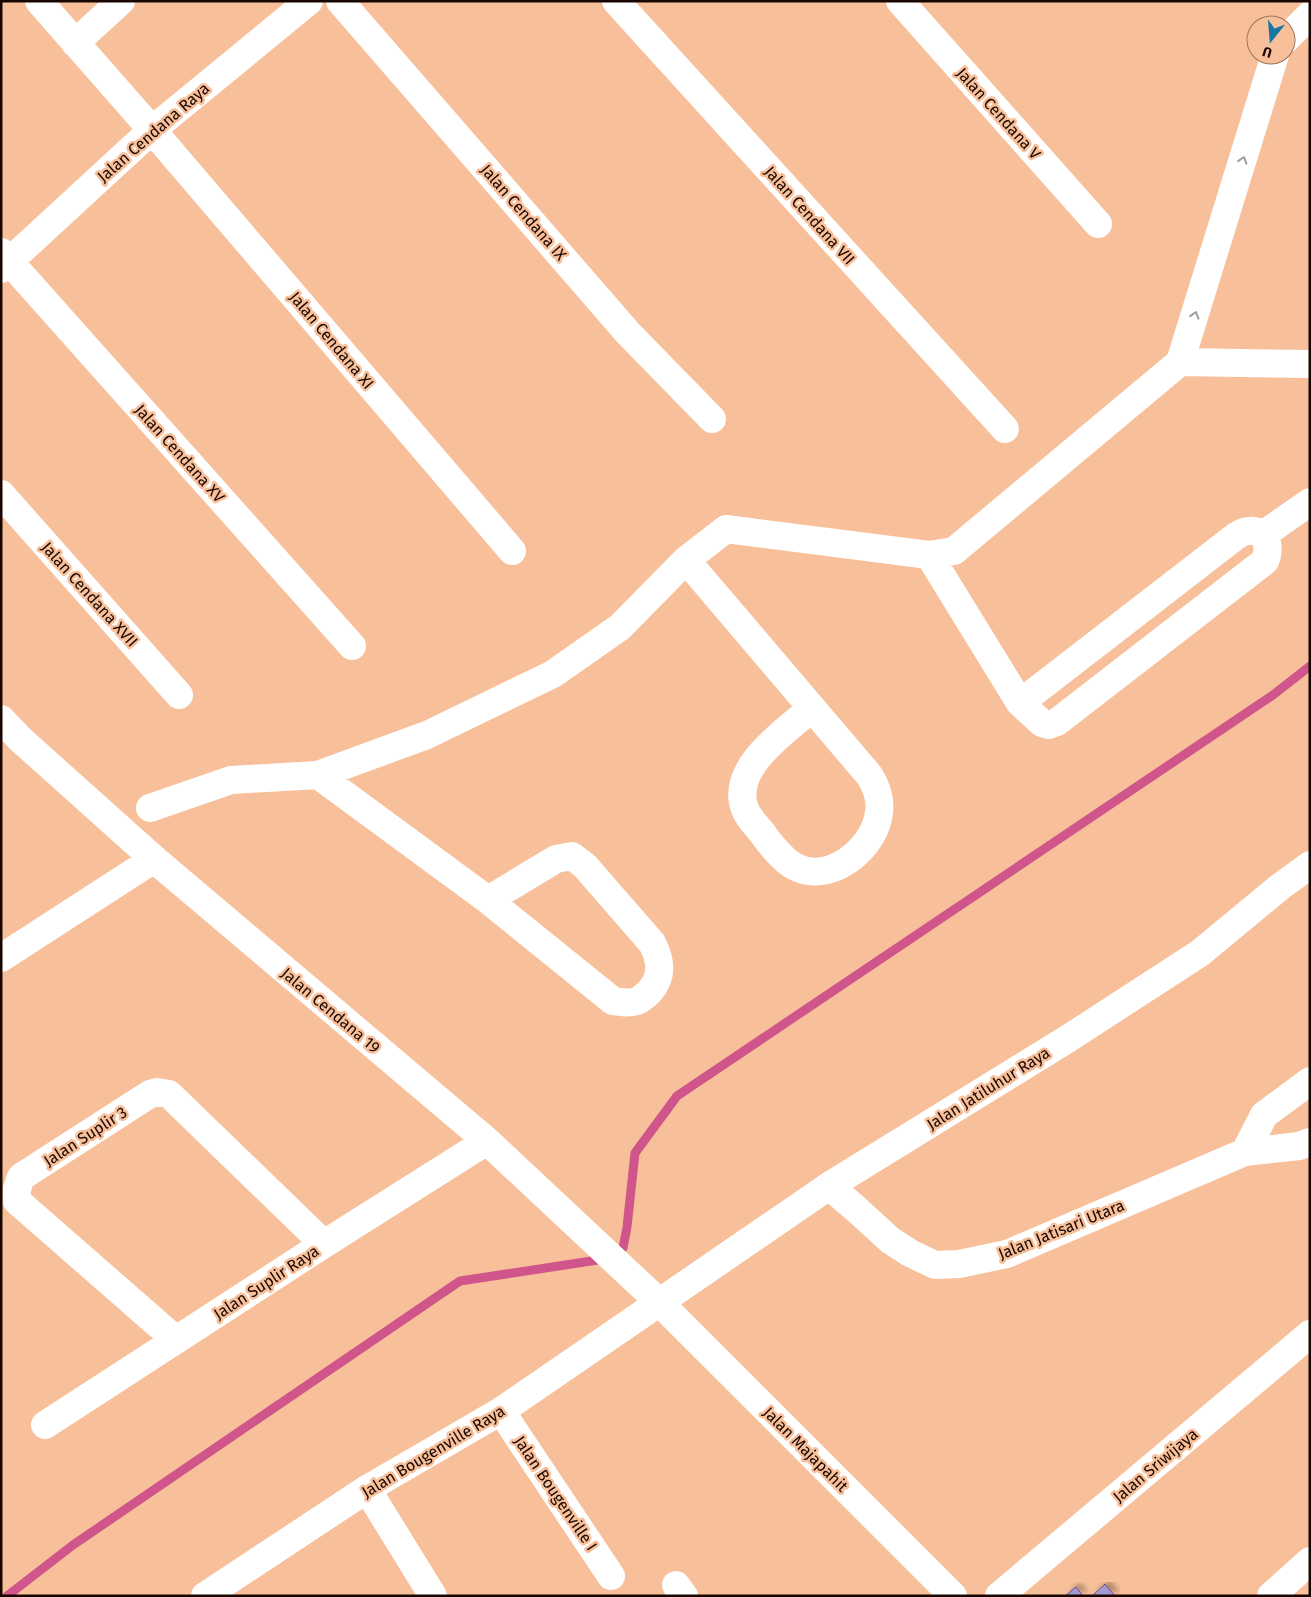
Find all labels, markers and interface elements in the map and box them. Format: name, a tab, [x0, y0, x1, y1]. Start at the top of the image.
north arrow	[1246, 15, 1296, 65]
text: U	[1260, 42, 1274, 61]
street label: Jalan Cendana V	[953, 64, 1045, 163]
street label: Jalan Cendana Raya	[94, 79, 213, 186]
one-way arrow	[1237, 157, 1247, 165]
street label: Jalan Cendana IX	[477, 160, 571, 265]
street label: Jalan Cendana VII	[760, 162, 859, 269]
street label: Jalan Cendana XI	[285, 288, 378, 393]
one-way arrow	[1189, 312, 1199, 320]
street label: Jalan Cendana XV	[131, 400, 229, 506]
street label: Jalan Cendana XVII	[38, 538, 142, 651]
street label: Jalan Cendana 19	[277, 964, 384, 1057]
street label: Jalan Jatiluhur Raya	[923, 1043, 1053, 1134]
street label: Jalan Suplir 3	[40, 1102, 130, 1170]
street label: Jalan Jatisari Utara	[995, 1195, 1127, 1263]
street label: Jalan Suplir Raya	[210, 1241, 323, 1324]
street label: Jalan Bougenville Raya	[358, 1401, 508, 1502]
street label: Jalan Majapahit	[759, 1403, 852, 1496]
street label: Jalan Sriwijaya	[1109, 1424, 1202, 1506]
street label: Jalan Bougenville I	[510, 1432, 601, 1554]

